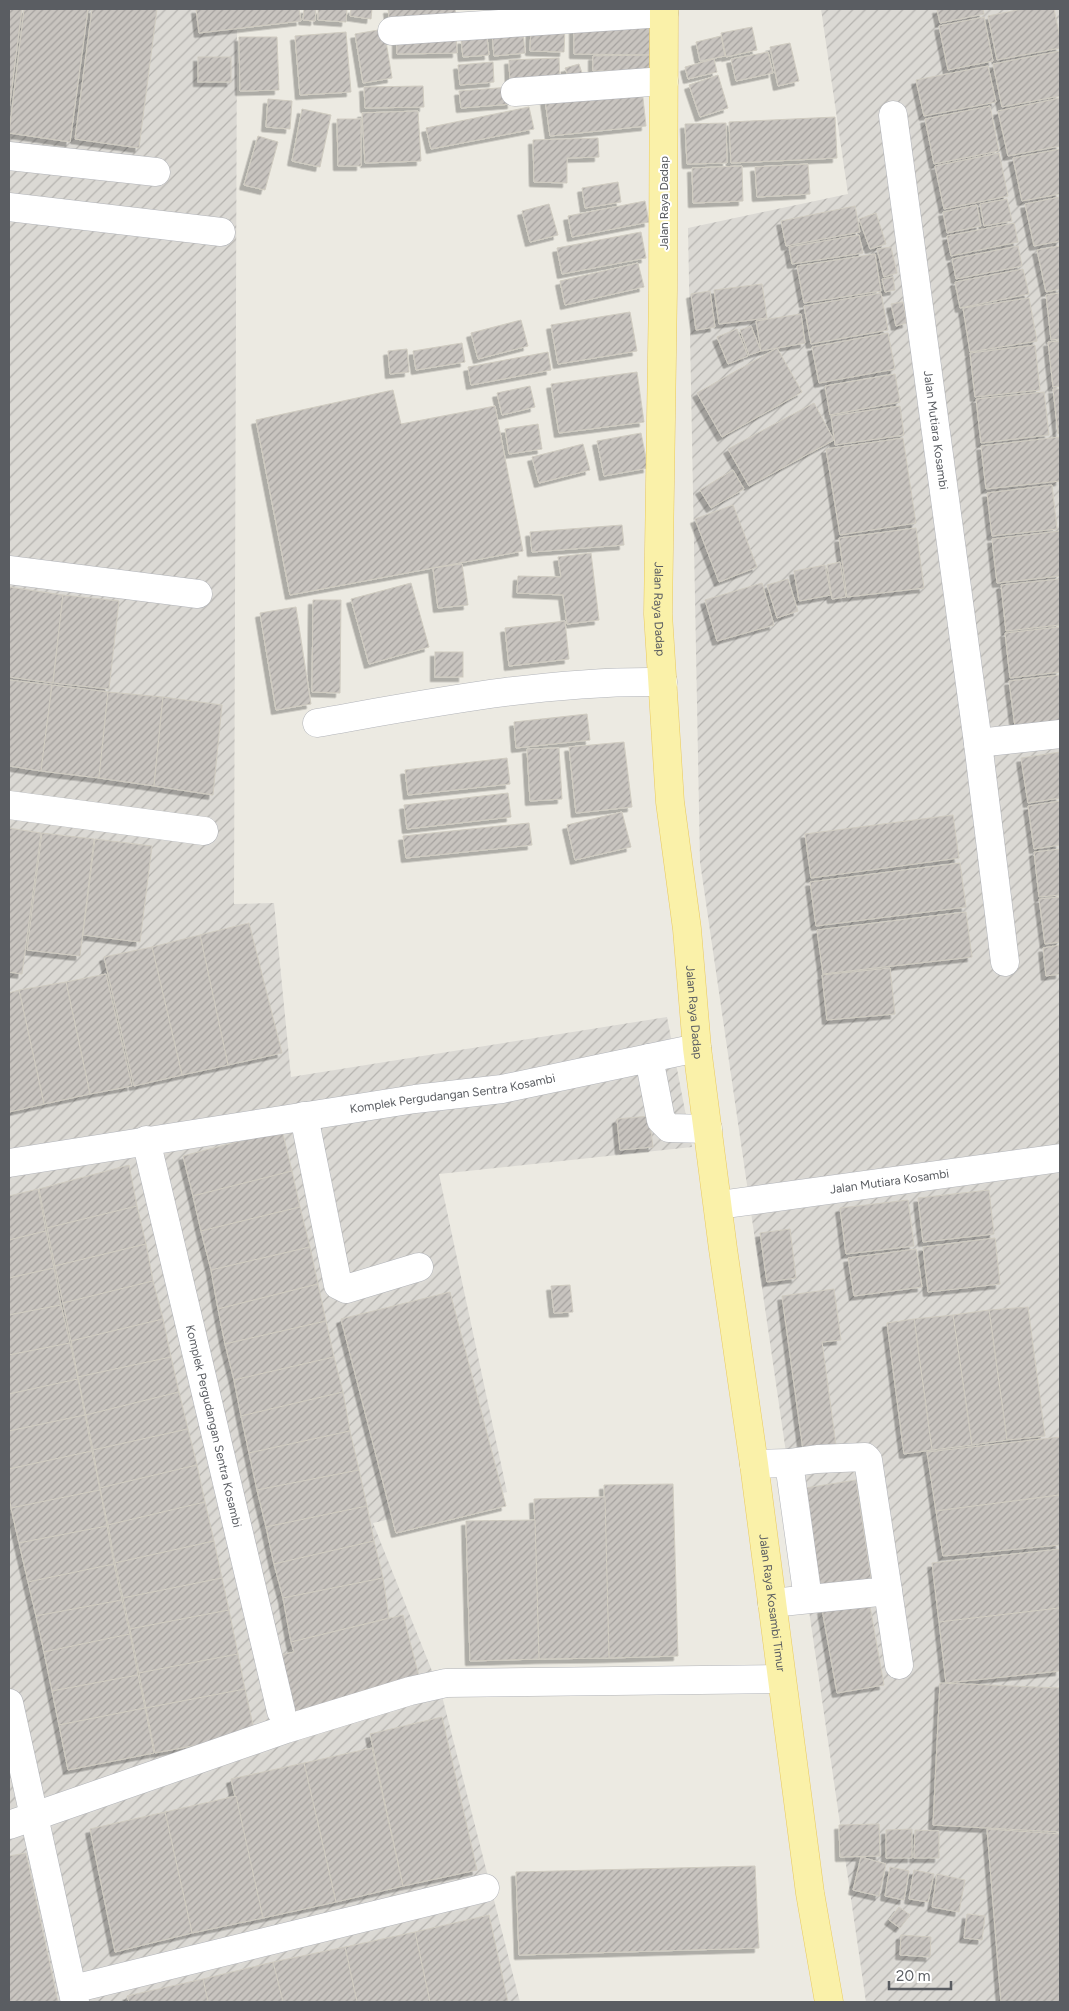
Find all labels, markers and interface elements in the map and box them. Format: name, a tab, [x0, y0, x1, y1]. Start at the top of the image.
street label: Jalan Raya Dadap	[657, 156, 671, 250]
street label: Jalan Mutiara Kosambi	[921, 370, 951, 491]
street label: Jalan Raya Dadap	[651, 562, 668, 656]
street label: Jalan Raya Dadap	[683, 965, 705, 1060]
street label: Komplek Pergudangan Sentra Kosambi	[349, 1071, 557, 1116]
street label: Jalan Mutiara Kosambi	[829, 1166, 950, 1197]
street label: Komplek Pergudangan Sentra Kosambi	[183, 1323, 244, 1529]
street label: Jalan Raya Kosambi Timur	[756, 1533, 788, 1673]
scale bar	[889, 1958, 952, 1990]
text: 20 m	[896, 1967, 930, 1985]

